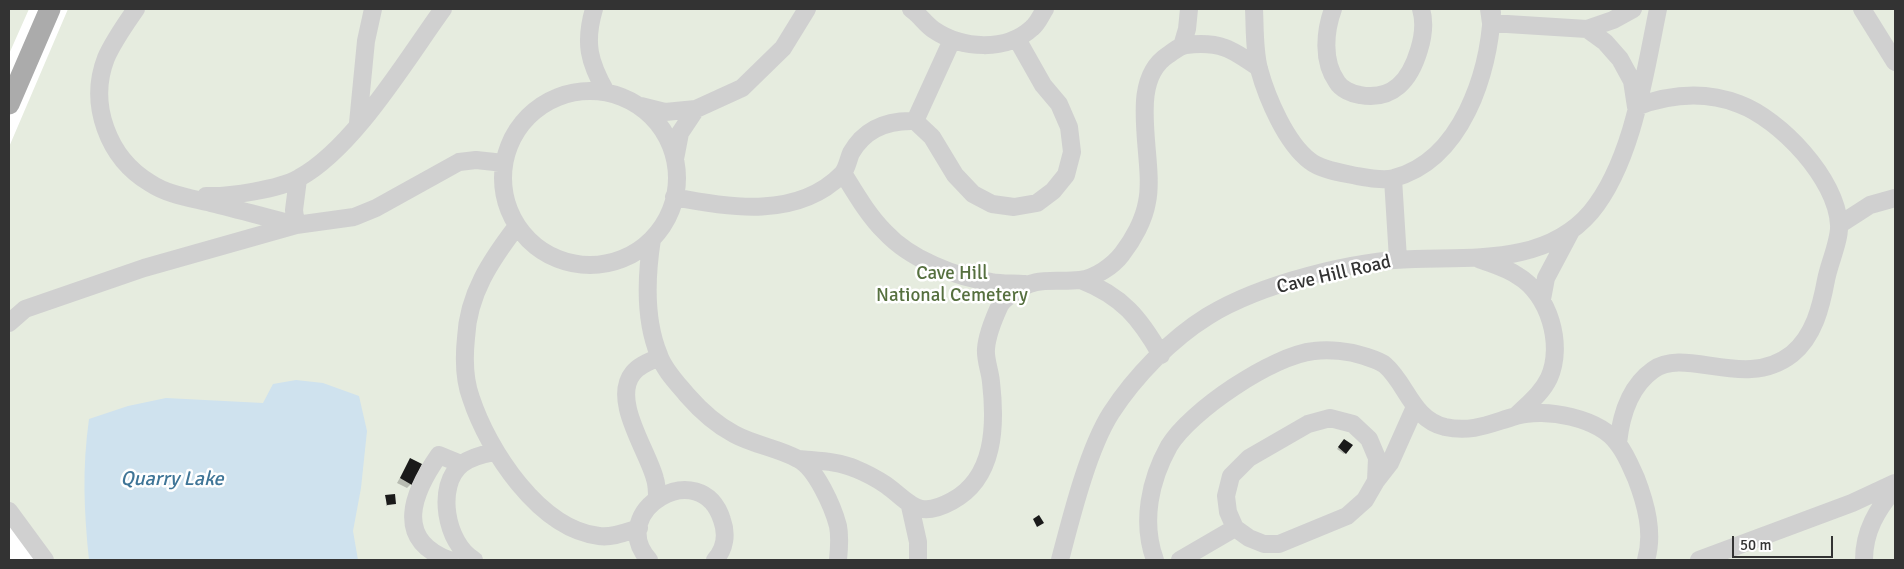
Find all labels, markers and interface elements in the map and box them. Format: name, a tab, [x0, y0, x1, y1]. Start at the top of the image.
street label: Cave Hill Road	[1275, 251, 1393, 299]
park label: Cave Hill National Cemetery	[876, 263, 1028, 307]
water label: Quarry Lake	[120, 468, 224, 492]
scale bar	[1734, 526, 1835, 558]
text: 50 m	[1740, 536, 1771, 554]

